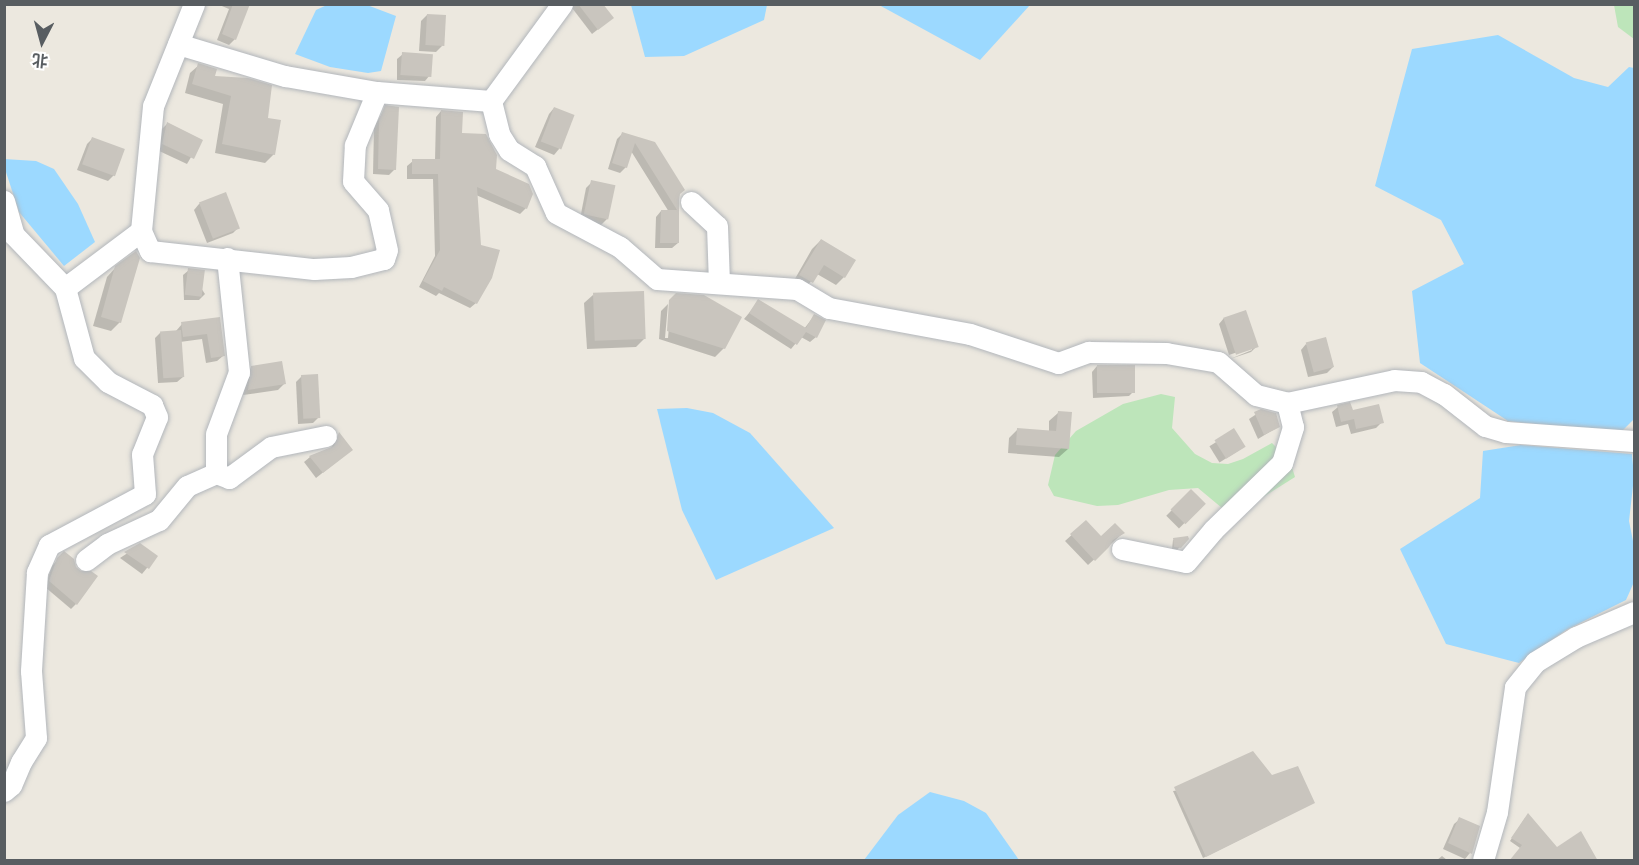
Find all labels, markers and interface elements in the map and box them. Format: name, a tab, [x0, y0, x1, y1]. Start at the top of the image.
north arrow	[12, 12, 72, 72]
text: 北	[31, 49, 49, 72]

